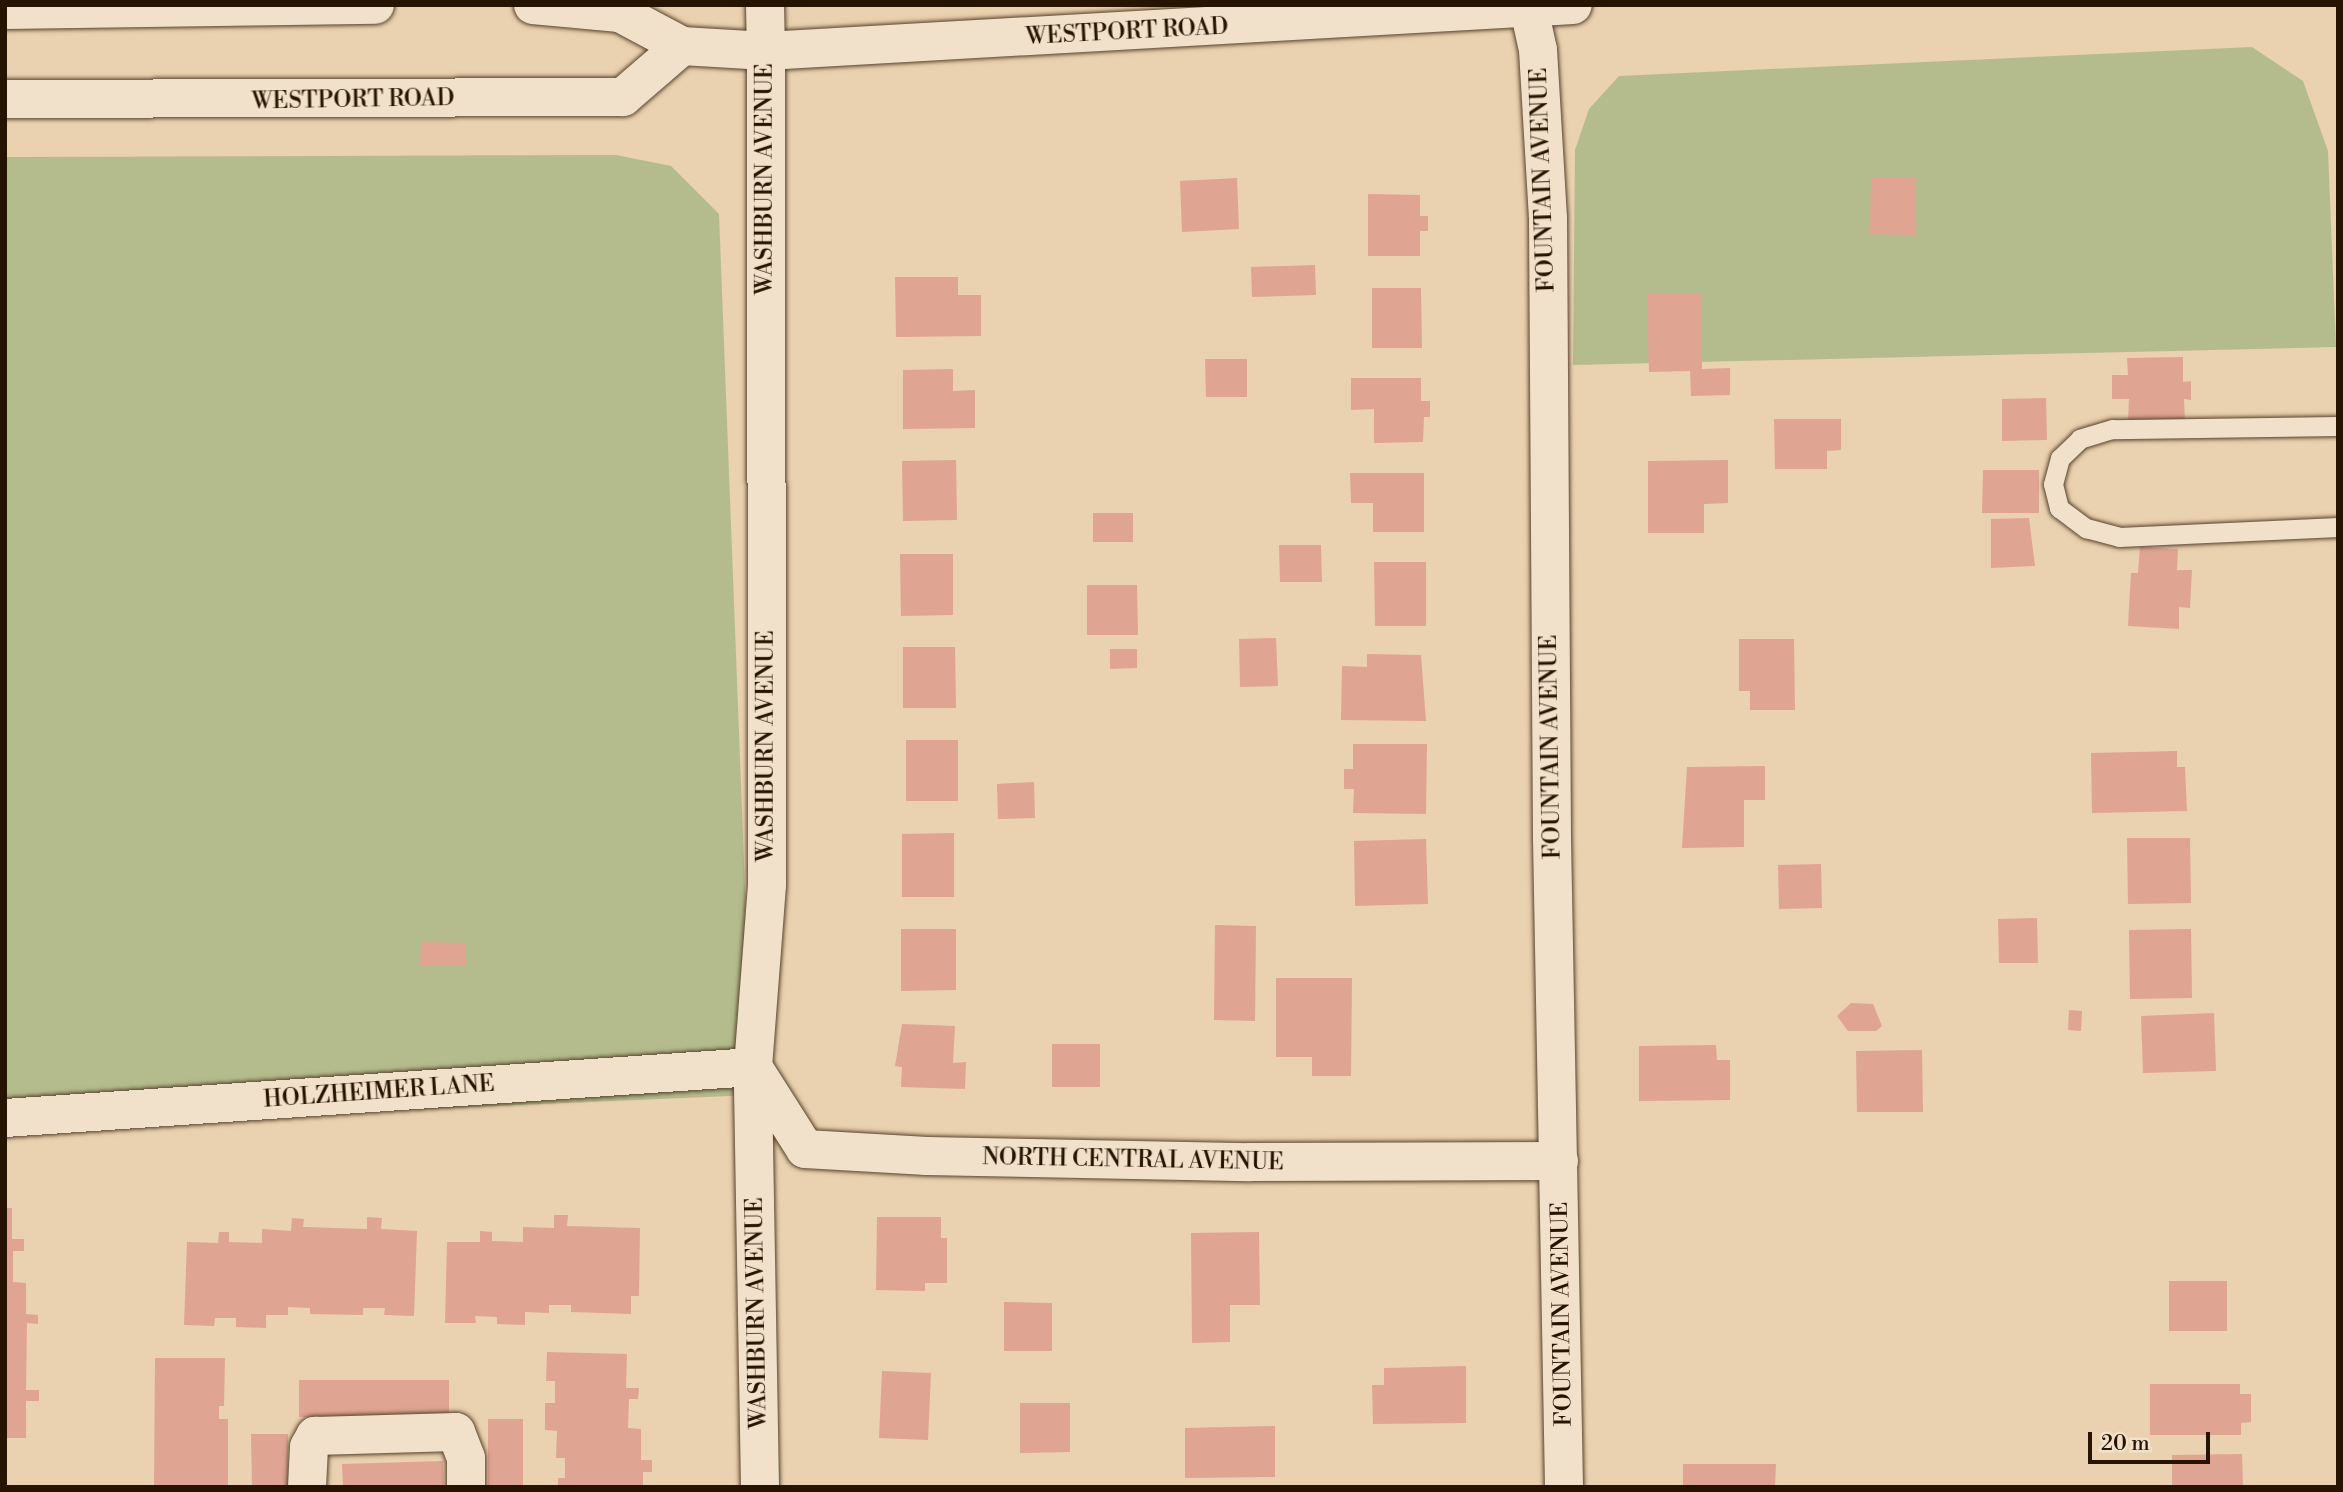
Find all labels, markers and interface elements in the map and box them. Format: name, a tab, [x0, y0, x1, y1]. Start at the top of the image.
street label: WESTPORT ROAD	[1025, 13, 1229, 51]
street label: WASHBURN AVENUE	[751, 63, 779, 295]
street label: FOUNTAIN AVENUE	[1525, 67, 1561, 293]
street label: WESTPORT ROAD	[251, 84, 455, 116]
street label: WASHBURN AVENUE	[752, 630, 780, 862]
street label: FOUNTAIN AVENUE	[1535, 634, 1567, 860]
street label: HOLZHEIMER LANE	[262, 1070, 496, 1114]
street label: NORTH CENTRAL AVENUE	[982, 1144, 1284, 1176]
street label: WASHBURN AVENUE	[741, 1197, 773, 1429]
street label: FOUNTAIN AVENUE	[1546, 1201, 1578, 1427]
scale bar	[2091, 1418, 2214, 1462]
text: 20 m	[2101, 1431, 2150, 1457]

